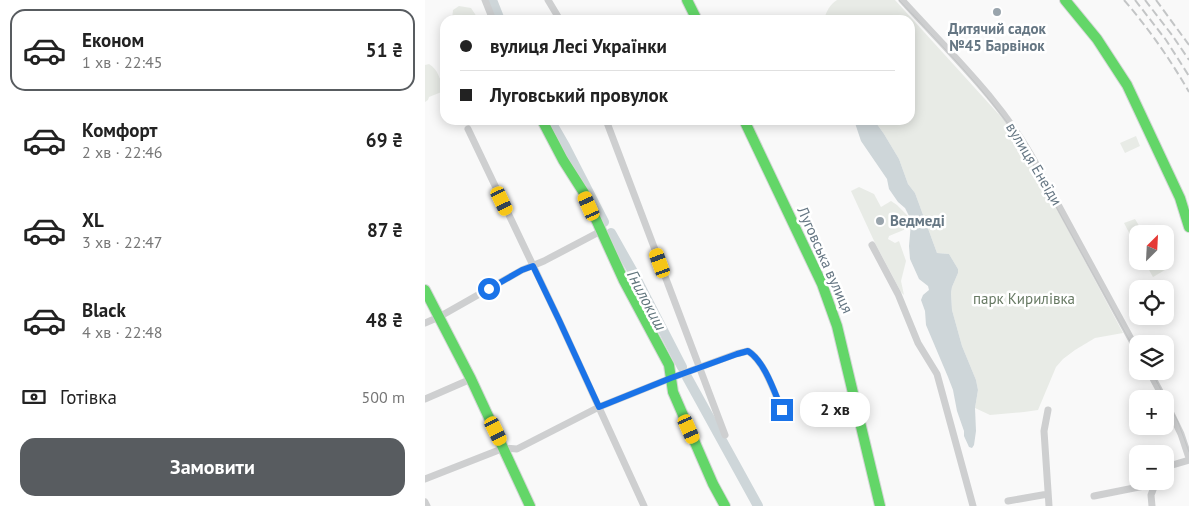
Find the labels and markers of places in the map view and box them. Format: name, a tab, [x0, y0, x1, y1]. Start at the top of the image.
marker: Дитячий садок №45 Барвінок	[991, 6, 1003, 18]
place label: Дитячий садок №45 Барвінок	[948, 19, 1047, 55]
place label: Ведмеді	[890, 211, 945, 230]
marker: Ведмеді	[874, 215, 886, 227]

